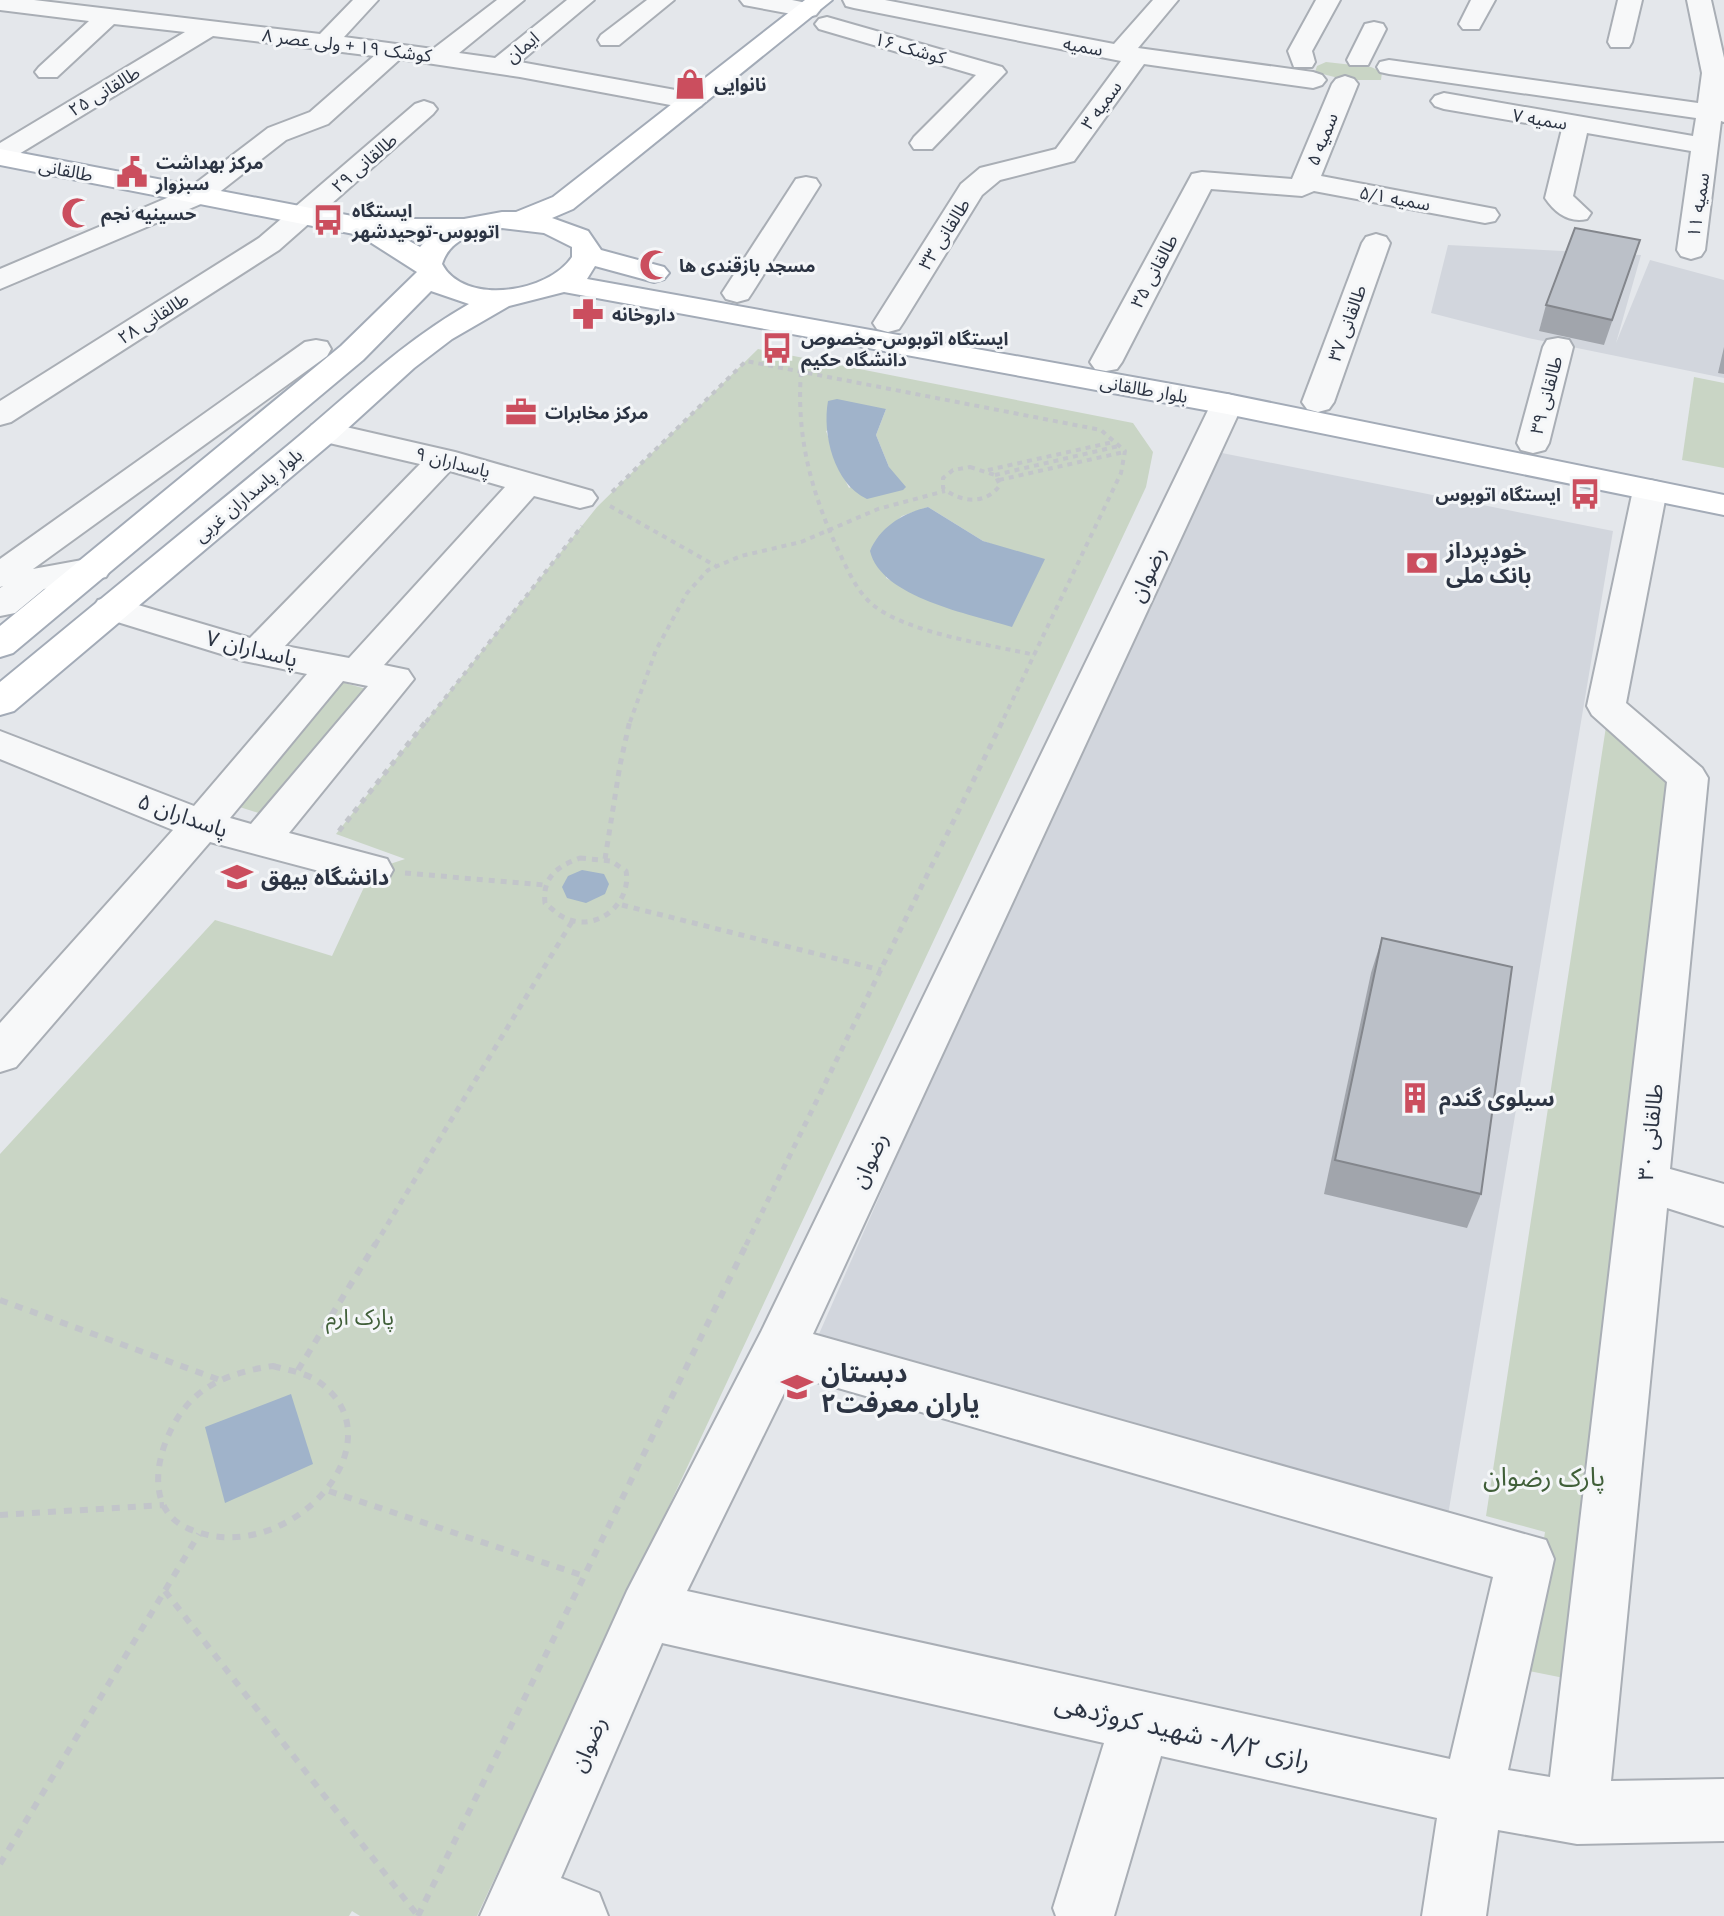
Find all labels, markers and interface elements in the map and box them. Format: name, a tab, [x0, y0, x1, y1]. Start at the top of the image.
street label: کوشک ۱۹ + ولی عصر ۸	[261, 23, 434, 67]
street label: ایمان	[500, 26, 544, 68]
street label: کوشک ۱۶	[872, 27, 949, 69]
street label: سمیه	[1061, 31, 1105, 61]
street label: طالقانی ۲۵	[64, 61, 144, 121]
shop icon: نانوایی	[673, 67, 707, 101]
place label: نانوایی	[714, 73, 766, 96]
street label: سمیه ۳	[1076, 76, 1126, 134]
street label: سمیه ۷	[1511, 103, 1569, 135]
street label: سمیه ۵	[1301, 109, 1343, 169]
street label: طالقانی ۲۹	[326, 128, 402, 198]
place label: مرکز بهداشت سبزوار	[155, 151, 264, 195]
street label: طالقانی	[37, 154, 95, 186]
public building icon: مرکز بهداشت سبزوار	[115, 155, 149, 189]
street label: سمیه ۱۱	[1682, 171, 1714, 239]
street label: سمیه ۵/۱	[1358, 180, 1432, 216]
street label: طالقانی ۳۳	[913, 194, 975, 274]
mosque icon: حسینیه نجم	[60, 196, 94, 230]
place label: ایستگاه اتوبوس-توحیدشهر	[351, 199, 499, 243]
place label: حسینیه نجم	[101, 202, 196, 227]
bus stop icon: ایستگاه اتوبوس-توحیدشهر	[311, 203, 345, 237]
street label: طالقانی ۳۵	[1125, 230, 1183, 312]
mosque icon: مسجد بازقندی ها	[638, 248, 672, 282]
place label: مسجد بازقندی ها	[679, 254, 816, 277]
street label: طالقانی ۳۷	[1323, 282, 1371, 364]
street label: طالقانی ۲۸	[113, 287, 193, 349]
pharmacy icon: داروخانه	[571, 297, 605, 331]
place label: داروخانه	[612, 303, 675, 326]
place label: ایستگاه اتوبوس-مخصوص دانشگاه حکیم	[801, 327, 1008, 373]
bus stop icon: ایستگاه اتوبوس-مخصوص دانشگاه حکیم	[760, 331, 794, 365]
street label: طالقانی ۳۹	[1525, 354, 1567, 436]
street label: بلوار طالقانی	[1098, 370, 1190, 408]
office icon: مرکز مخابرات	[504, 395, 538, 429]
place label: مرکز مخابرات	[545, 401, 648, 424]
street label: پاسداران ۹	[413, 442, 493, 483]
street label: بلوار پاسداران غربی	[189, 443, 307, 547]
bus stop icon: ایستگاه اتوبوس	[1568, 477, 1602, 511]
place label: ایستگاه اتوبوس	[1435, 483, 1561, 506]
place label: خودپرداز بانک ملی	[1445, 536, 1531, 589]
street label: رضوان	[1122, 542, 1172, 606]
bank icon: خودپرداز بانک ملی	[1405, 546, 1439, 580]
street label: پاسداران ۷	[203, 623, 301, 674]
street label: پاسداران ۵	[134, 787, 232, 845]
school or university icon: دانشگاه بیهق	[220, 860, 254, 894]
place label: دانشگاه بیهق	[261, 863, 389, 891]
building icon: سیلوی گندم	[1398, 1081, 1432, 1115]
street label: طالقانی ۳۰	[1631, 1082, 1669, 1182]
place label: سیلوی گندم	[1439, 1084, 1555, 1115]
street label: رضوان	[844, 1128, 894, 1192]
park label: پارک ارم	[326, 1303, 394, 1334]
place label: دبستان یاران معرفت۲	[821, 1356, 980, 1419]
school or university icon: دبستان یاران معرفت۲	[780, 1370, 814, 1404]
park label: پارک رضوان	[1483, 1460, 1605, 1494]
street label: رازی ۸/۲ - شهید کروژدهی	[1052, 1686, 1314, 1776]
street label: رضوان	[563, 1712, 613, 1776]

